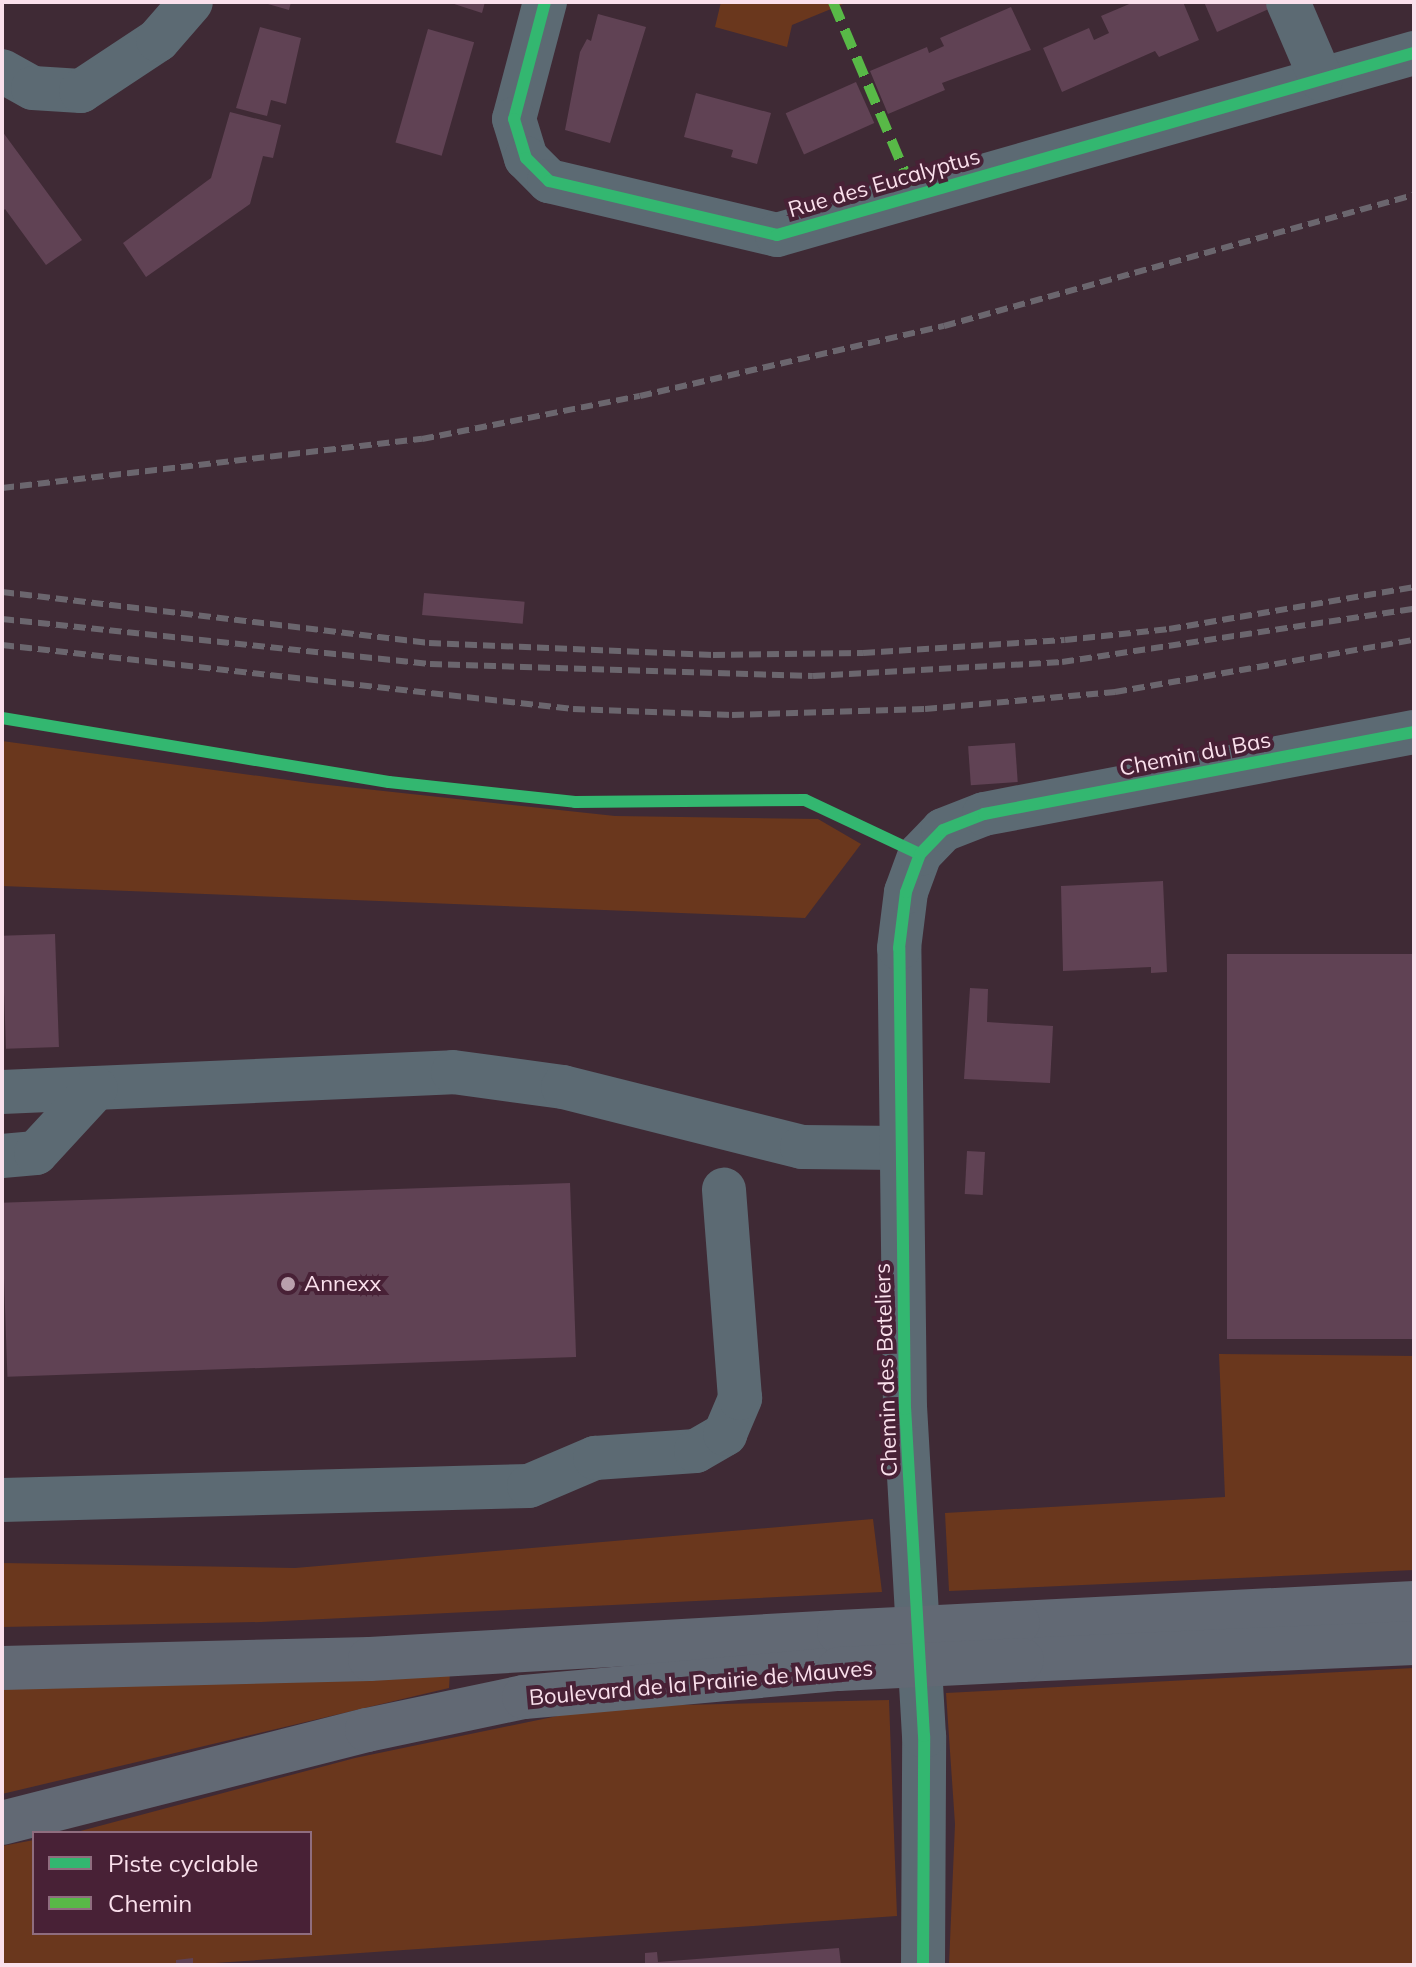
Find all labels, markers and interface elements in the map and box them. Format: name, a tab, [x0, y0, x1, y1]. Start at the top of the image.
street label: Rue des Eucalyptus	[785, 143, 983, 223]
street label: Chemin du Bas	[1117, 726, 1273, 782]
street label: Chemin des Bateliers	[869, 1263, 903, 1477]
place label: Annexx	[304, 1271, 381, 1297]
marker: Annexx	[279, 1275, 297, 1293]
street label: Boulevard de la Prairie de Mauves	[528, 1655, 874, 1711]
legend	[32, 1831, 312, 1935]
text: Piste cyclable	[108, 1848, 258, 1878]
text: Chemin	[108, 1888, 192, 1918]

